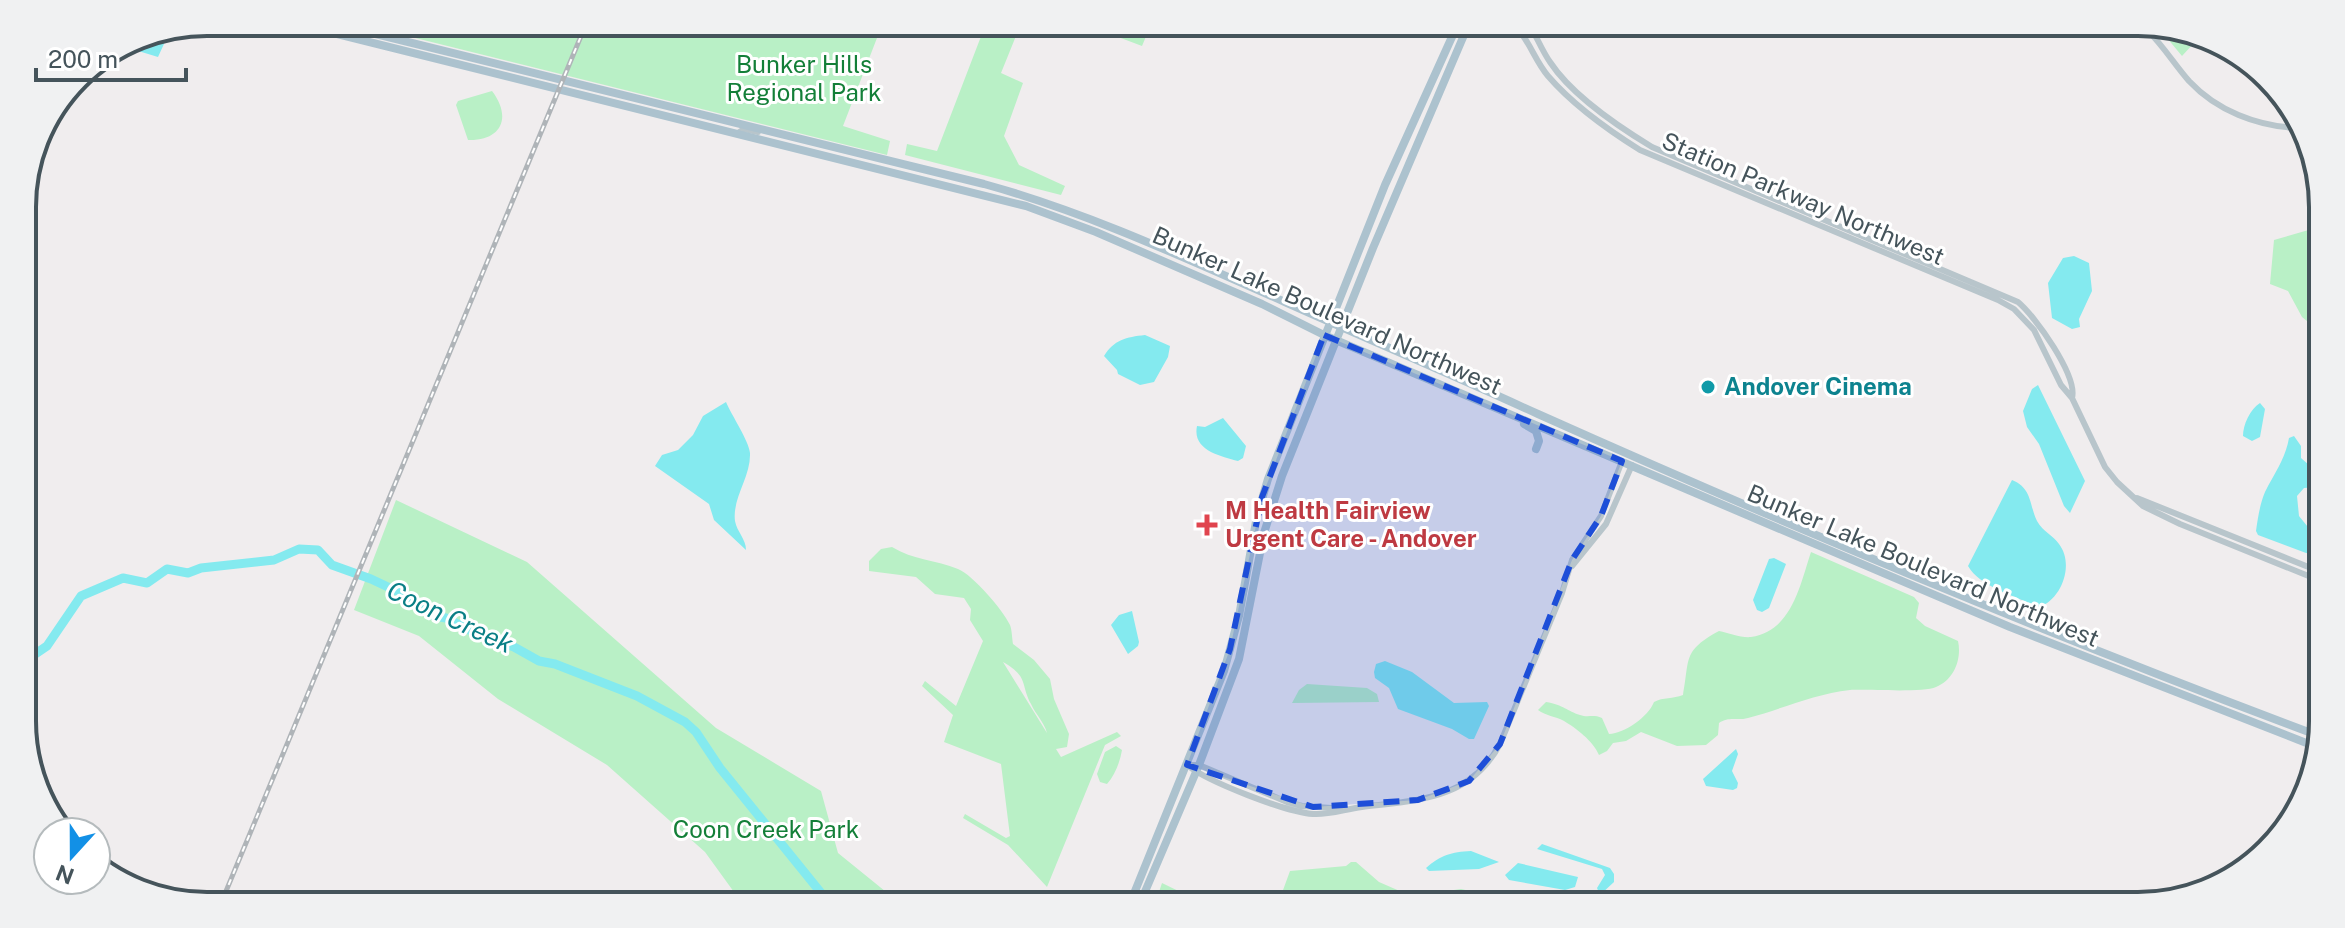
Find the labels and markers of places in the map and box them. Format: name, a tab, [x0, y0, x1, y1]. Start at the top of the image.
place label: Andover Cinema	[1724, 372, 1912, 400]
marker: Andover Cinema	[1699, 378, 1717, 396]
place label: M Health Fairview Urgent Care - Andover	[1225, 496, 1477, 552]
marker: M Health Fairview Urgent Care - Andover	[1196, 514, 1218, 536]

